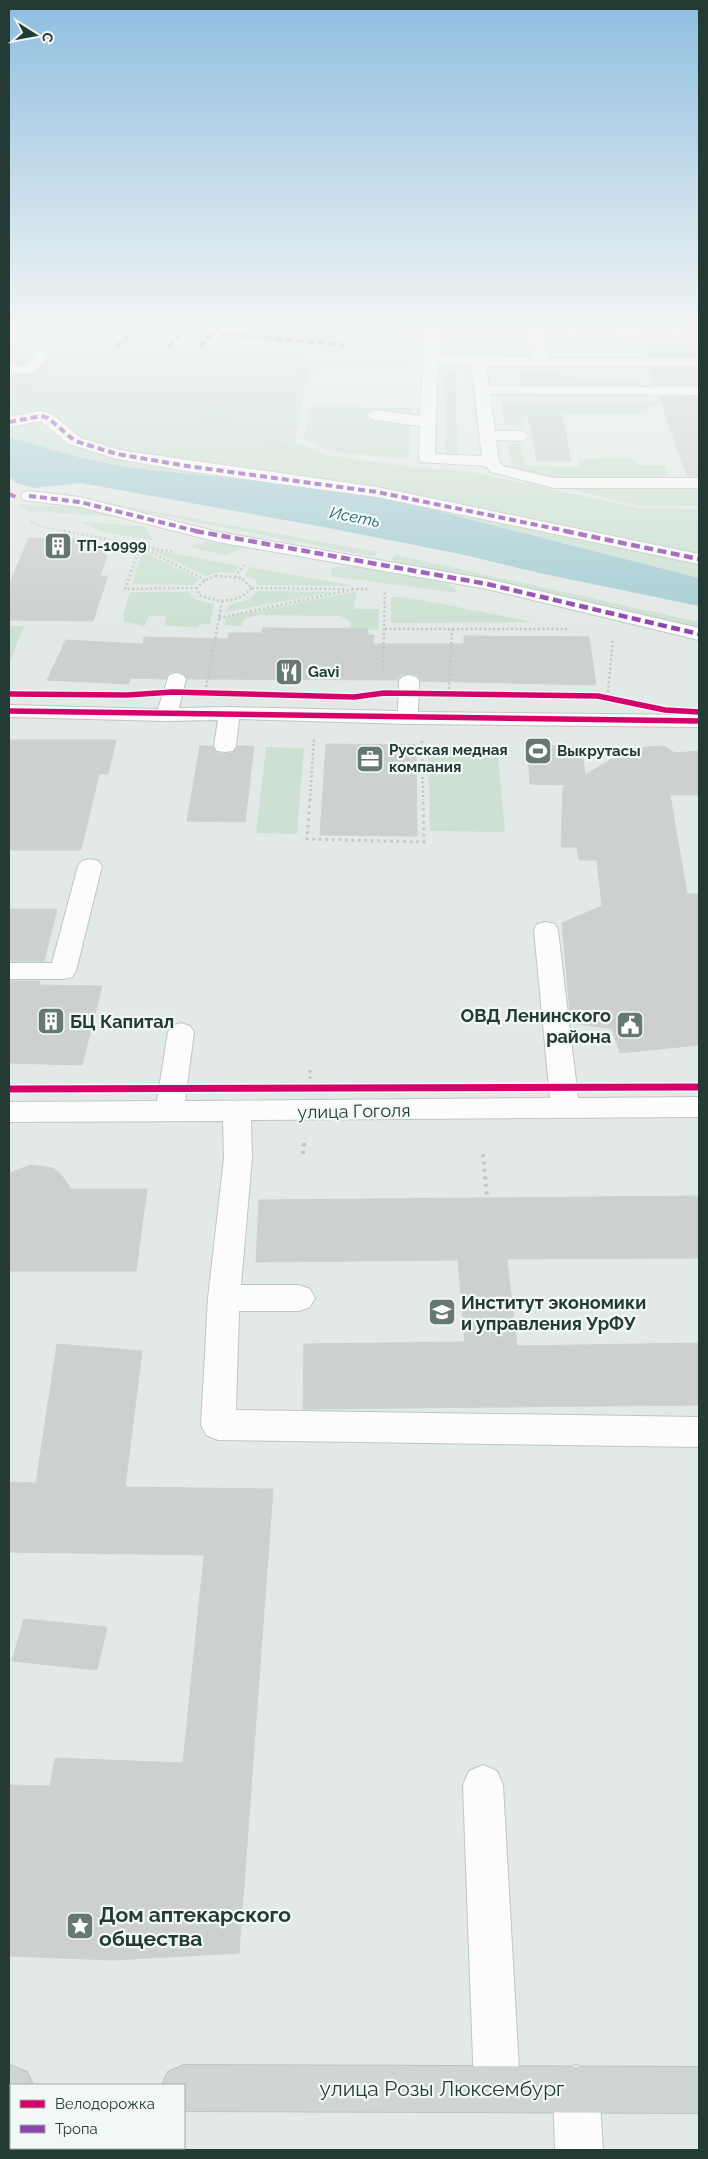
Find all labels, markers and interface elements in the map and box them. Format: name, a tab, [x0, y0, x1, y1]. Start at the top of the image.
north arrow	[10, 10, 60, 60]
text: С	[39, 31, 57, 44]
water label: Исеть	[328, 503, 382, 531]
building icon: ТП-10999	[43, 531, 73, 561]
place label: ТП-10999	[77, 537, 147, 555]
restaurant icon: Gavi	[274, 657, 304, 687]
place label: Gavi	[308, 663, 339, 681]
sports icon: Выкрутасы	[523, 736, 553, 766]
place label: Русская медная компания	[389, 741, 508, 776]
place label: Выкрутасы	[557, 742, 641, 760]
office icon: Русская медная компания	[355, 744, 385, 774]
place label: ОВД Ленинского района	[461, 1005, 611, 1047]
building icon: БЦ Капитал	[36, 1006, 66, 1036]
public building icon: ОВД Ленинского района	[615, 1010, 645, 1040]
place label: БЦ Капитал	[70, 1011, 174, 1032]
street label: улица Гоголя	[297, 1100, 411, 1122]
place label: Институт экономики и управления УрФУ	[461, 1292, 646, 1334]
school or university icon: Институт экономики и управления УрФУ	[427, 1297, 457, 1327]
place label: Дом аптекарского общества	[99, 1902, 291, 1951]
place icon: Дом аптекарского общества	[65, 1911, 95, 1941]
street label: улица Розы Люксембург	[319, 2076, 565, 2101]
legend	[10, 2084, 185, 2149]
text: Велодорожка	[55, 2095, 155, 2113]
text: Тропа	[55, 2120, 98, 2138]

